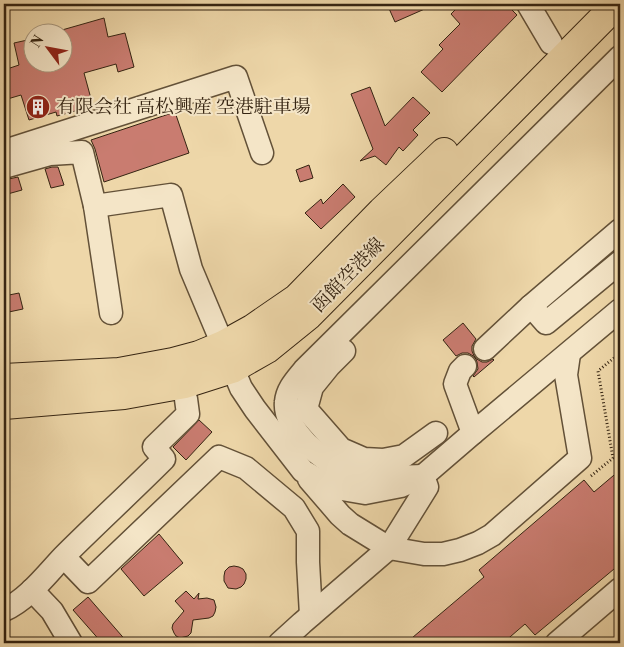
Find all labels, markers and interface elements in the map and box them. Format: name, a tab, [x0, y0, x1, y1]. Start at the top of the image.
north arrow	[22, 22, 72, 72]
text: N	[27, 32, 48, 51]
building icon: 有限会社 高松興産 空港駐車場	[25, 94, 51, 120]
place label: 有限会社 高松興産 空港駐車場	[56, 95, 311, 119]
street label: 函館空港線	[306, 232, 390, 318]

